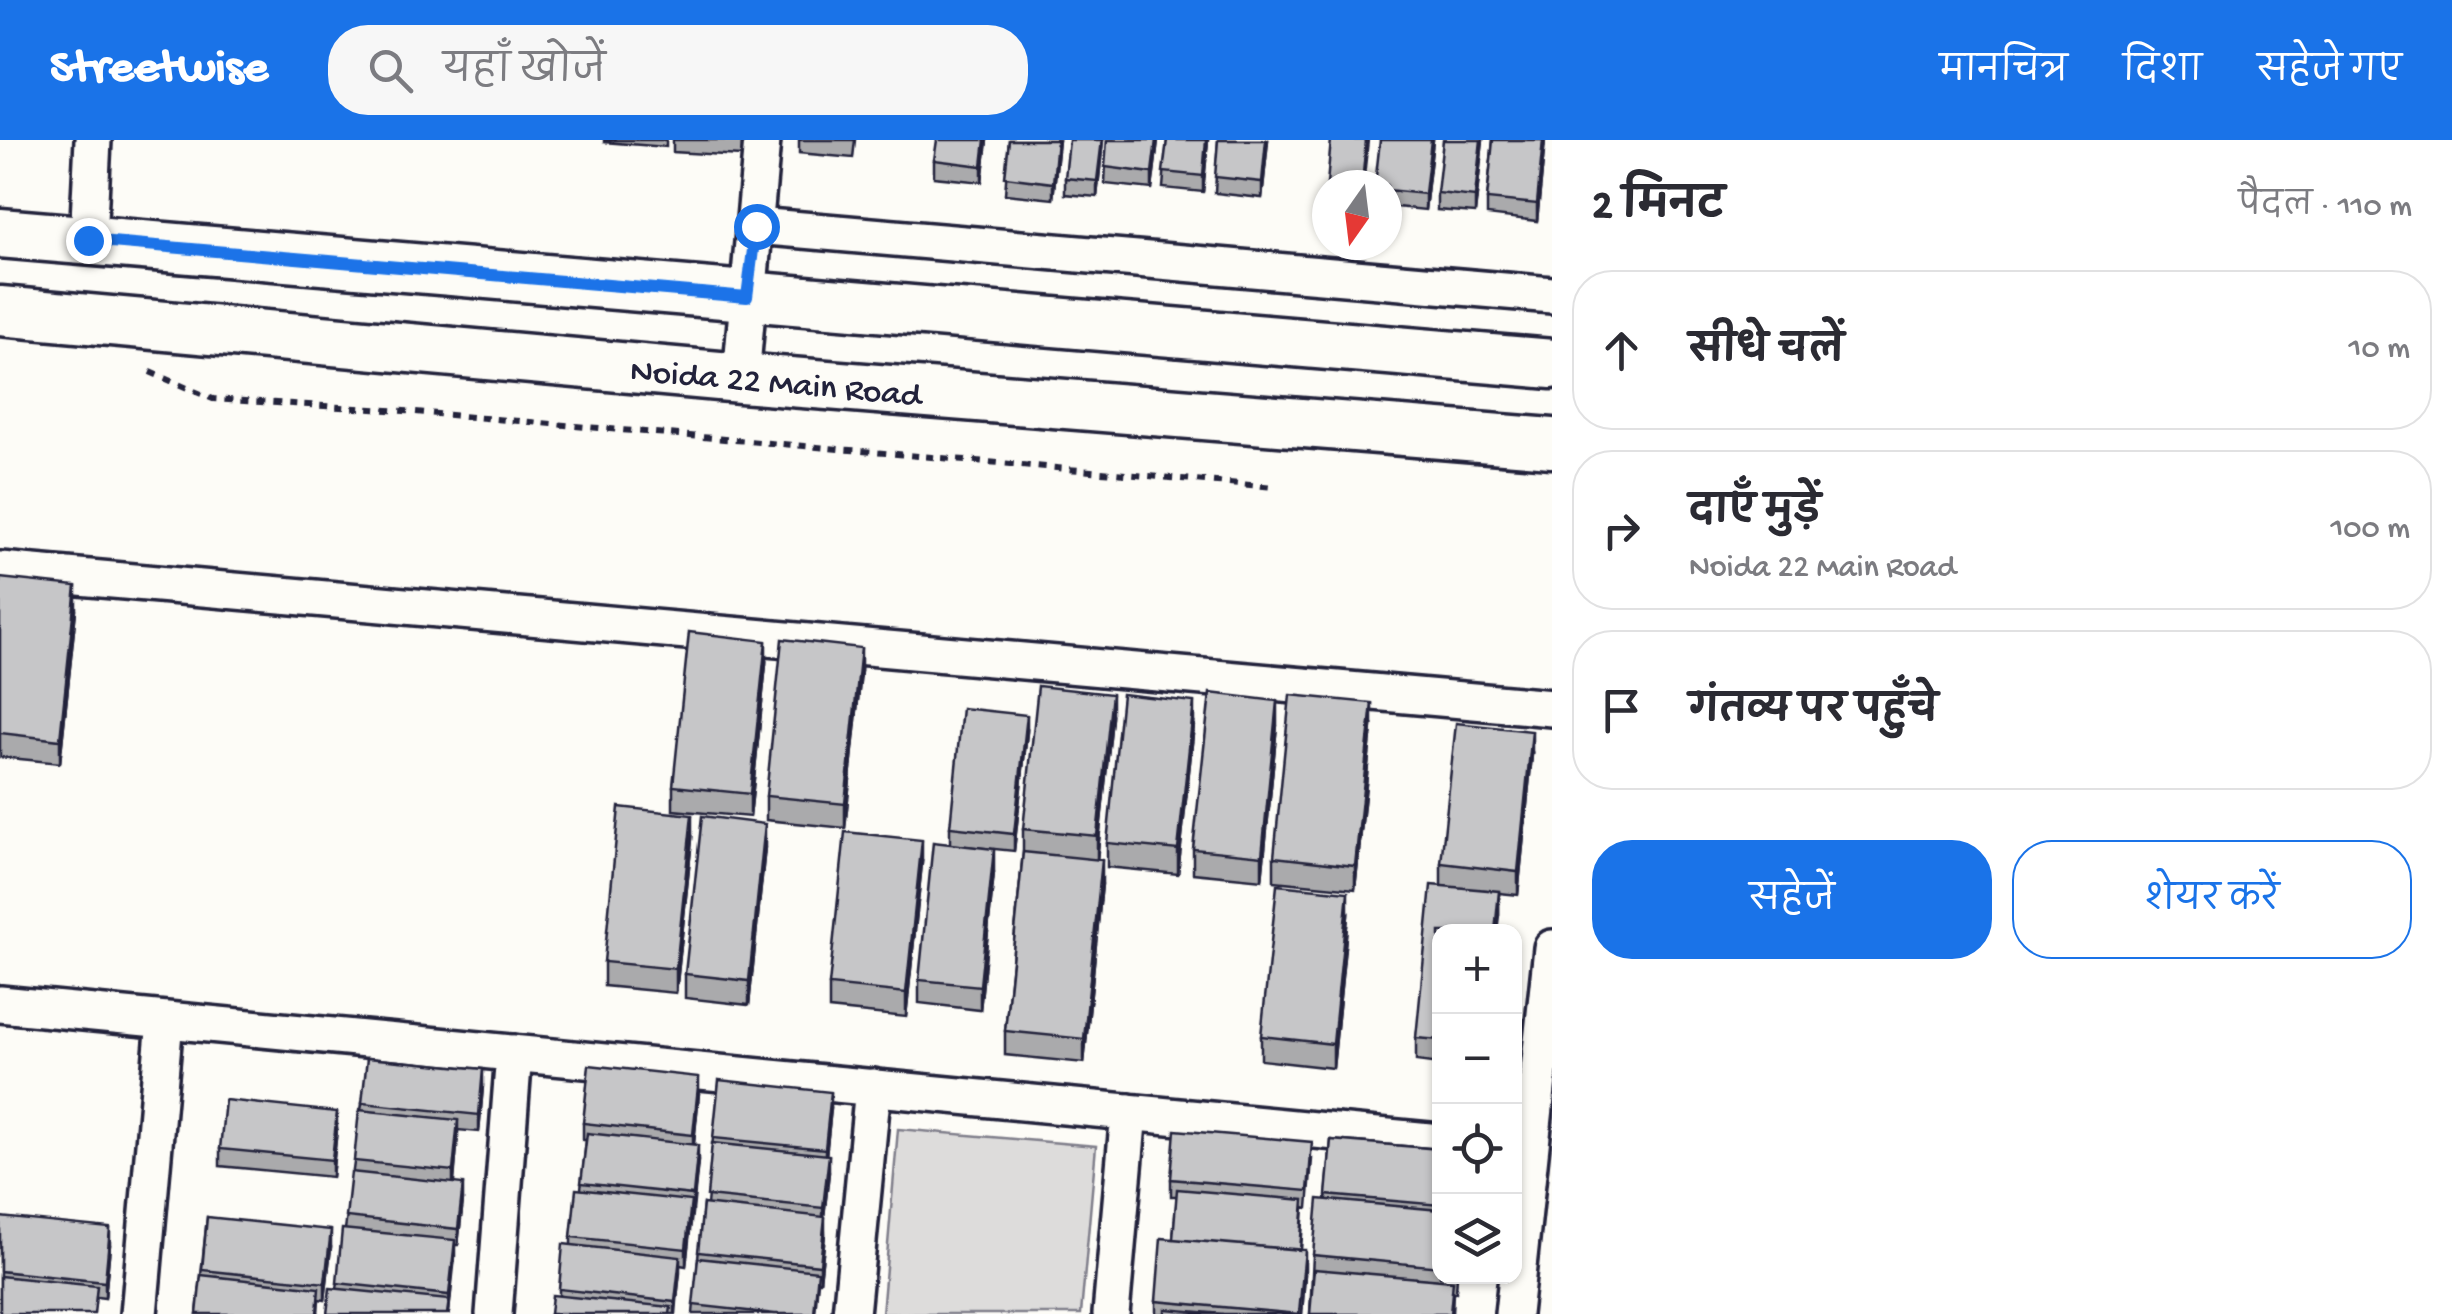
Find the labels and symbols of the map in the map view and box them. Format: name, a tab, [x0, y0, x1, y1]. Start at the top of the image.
north arrow	[1312, 170, 1402, 260]
route start	[734, 204, 780, 250]
route end	[66, 218, 112, 264]
street label: Noida 22 Main Road	[628, 352, 925, 419]

